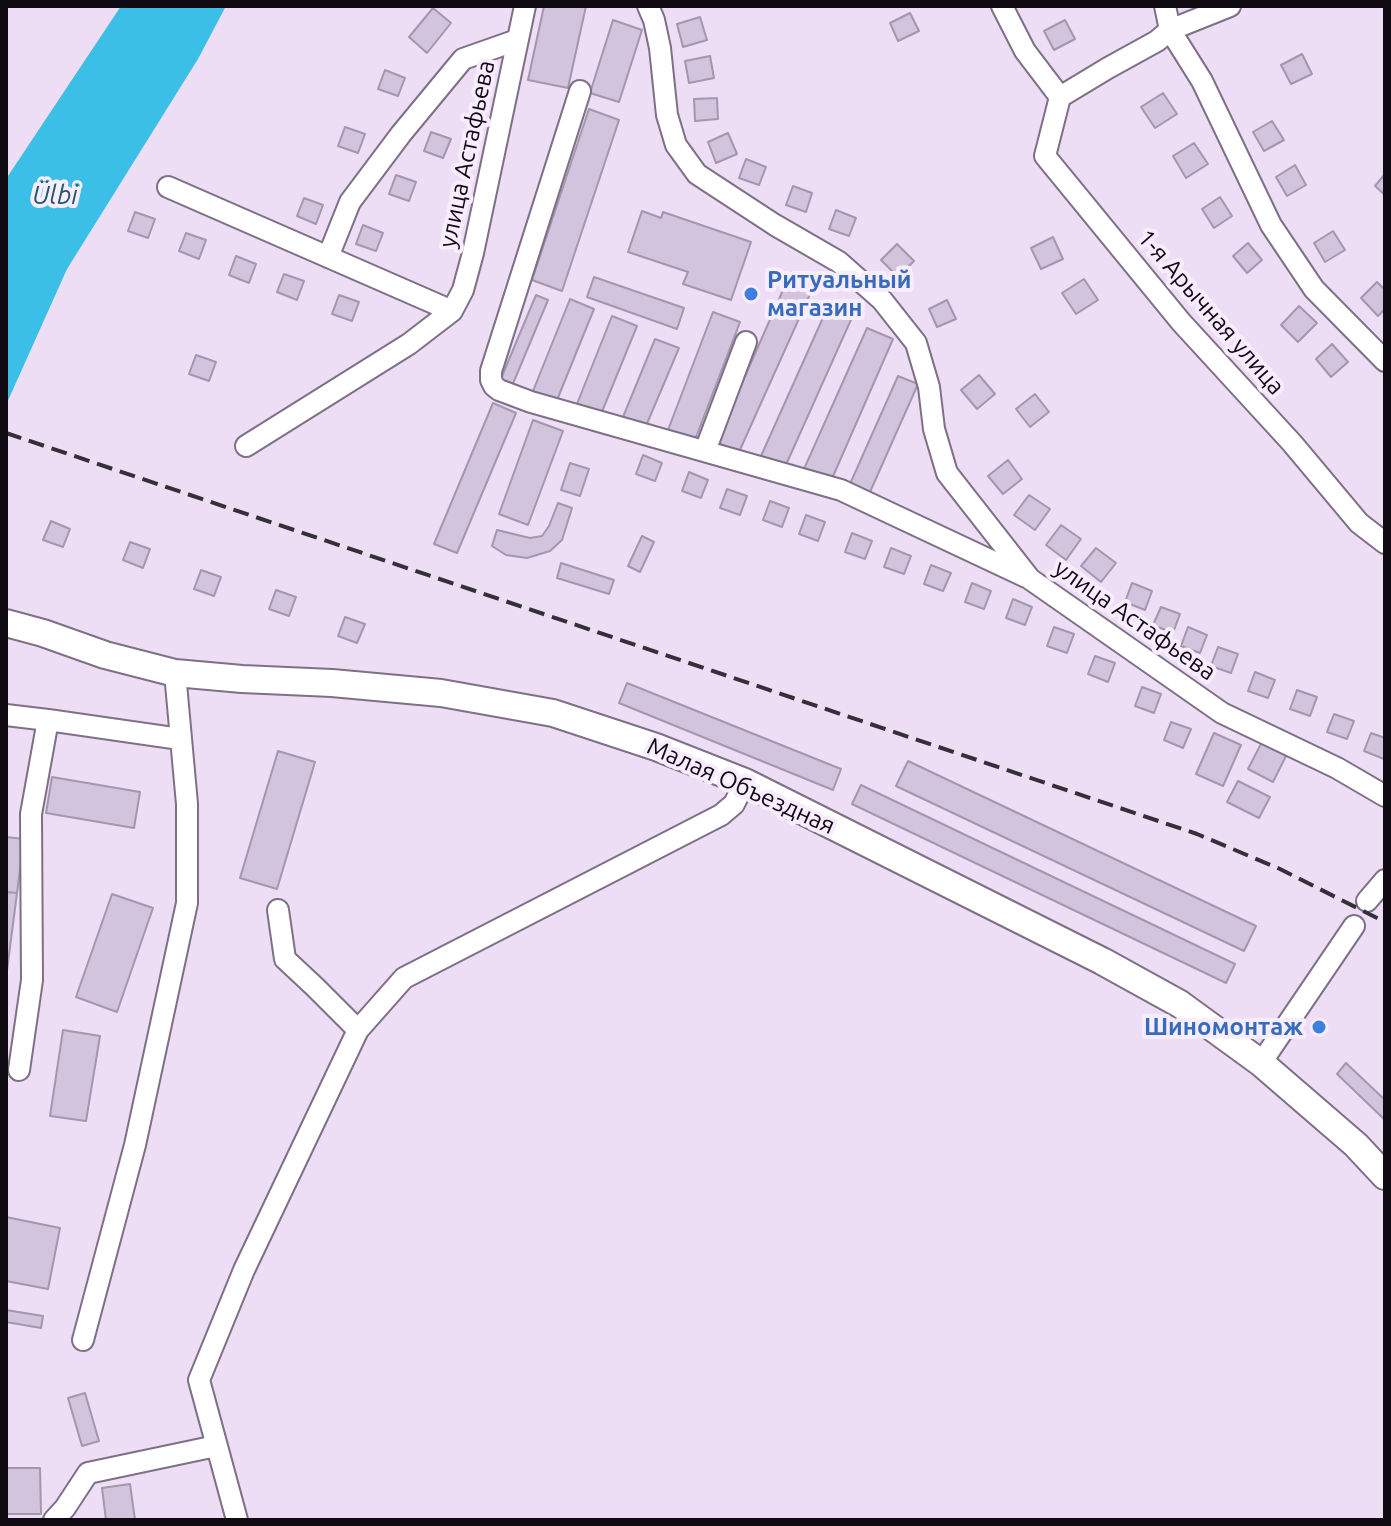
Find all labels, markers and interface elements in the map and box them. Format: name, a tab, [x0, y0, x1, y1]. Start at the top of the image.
street label: улица Астафьева	[433, 58, 501, 250]
water label: Ülbi	[32, 179, 78, 211]
street label: 1-я Арычная улица	[1131, 224, 1291, 400]
place label: Ритуальный магазин	[767, 266, 911, 322]
marker: Ритуальный магазин	[742, 285, 760, 303]
street label: улица Астафьева	[1049, 554, 1221, 686]
street label: Малая Объездная	[643, 732, 839, 840]
place label: Шиномонтаж	[1144, 1013, 1303, 1041]
marker: Шиномонтаж	[1310, 1018, 1328, 1036]

